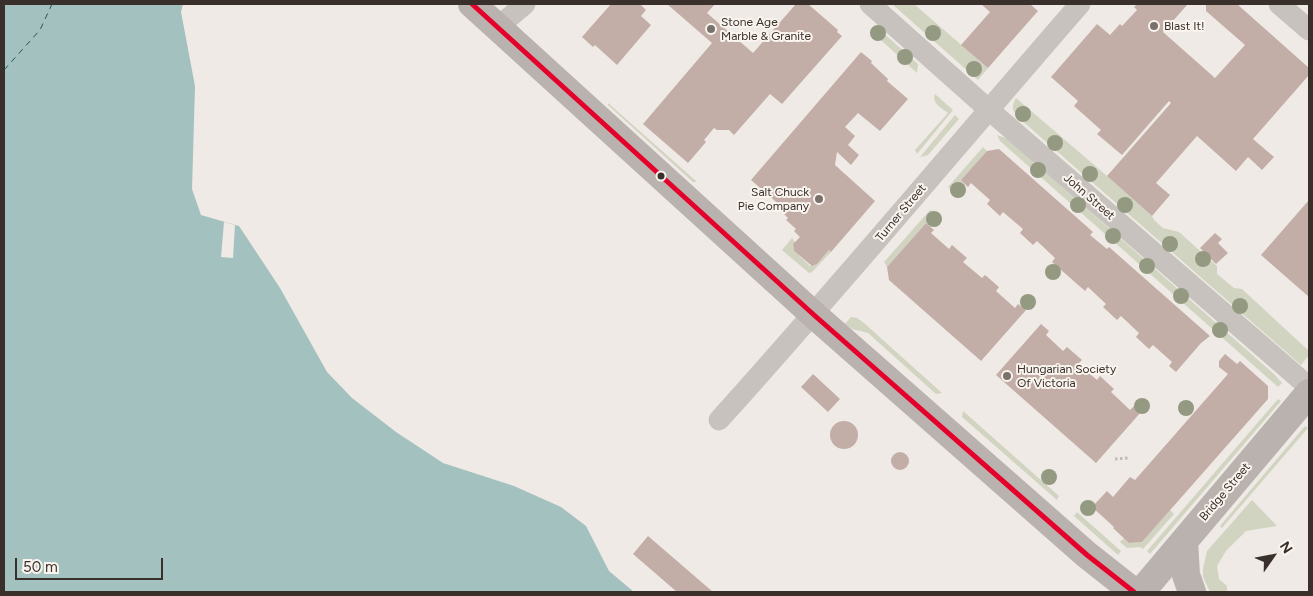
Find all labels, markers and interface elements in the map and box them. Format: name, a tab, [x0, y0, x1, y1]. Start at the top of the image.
place label: Stone Age Marble & Granite	[721, 15, 811, 43]
place label: Blast It!	[1164, 19, 1205, 33]
marker: Blast It!	[1148, 20, 1160, 32]
marker: Stone Age Marble & Granite	[705, 23, 717, 35]
unlabelled marker	[656, 171, 666, 181]
street label: John Street	[1060, 171, 1118, 223]
street label: Turner Street	[873, 181, 929, 245]
place label: Salt Chuck Pie Company	[738, 185, 809, 213]
marker: Salt Chuck Pie Company	[813, 193, 825, 205]
place label: Hungarian Society Of Victoria	[1017, 362, 1116, 390]
marker: Hungarian Society Of Victoria	[1001, 370, 1013, 382]
street label: Bridge Street	[1197, 460, 1253, 524]
north arrow	[1248, 531, 1298, 581]
text: N	[1276, 538, 1296, 557]
scale bar	[18, 548, 165, 580]
text: 50 m	[23, 558, 58, 576]

